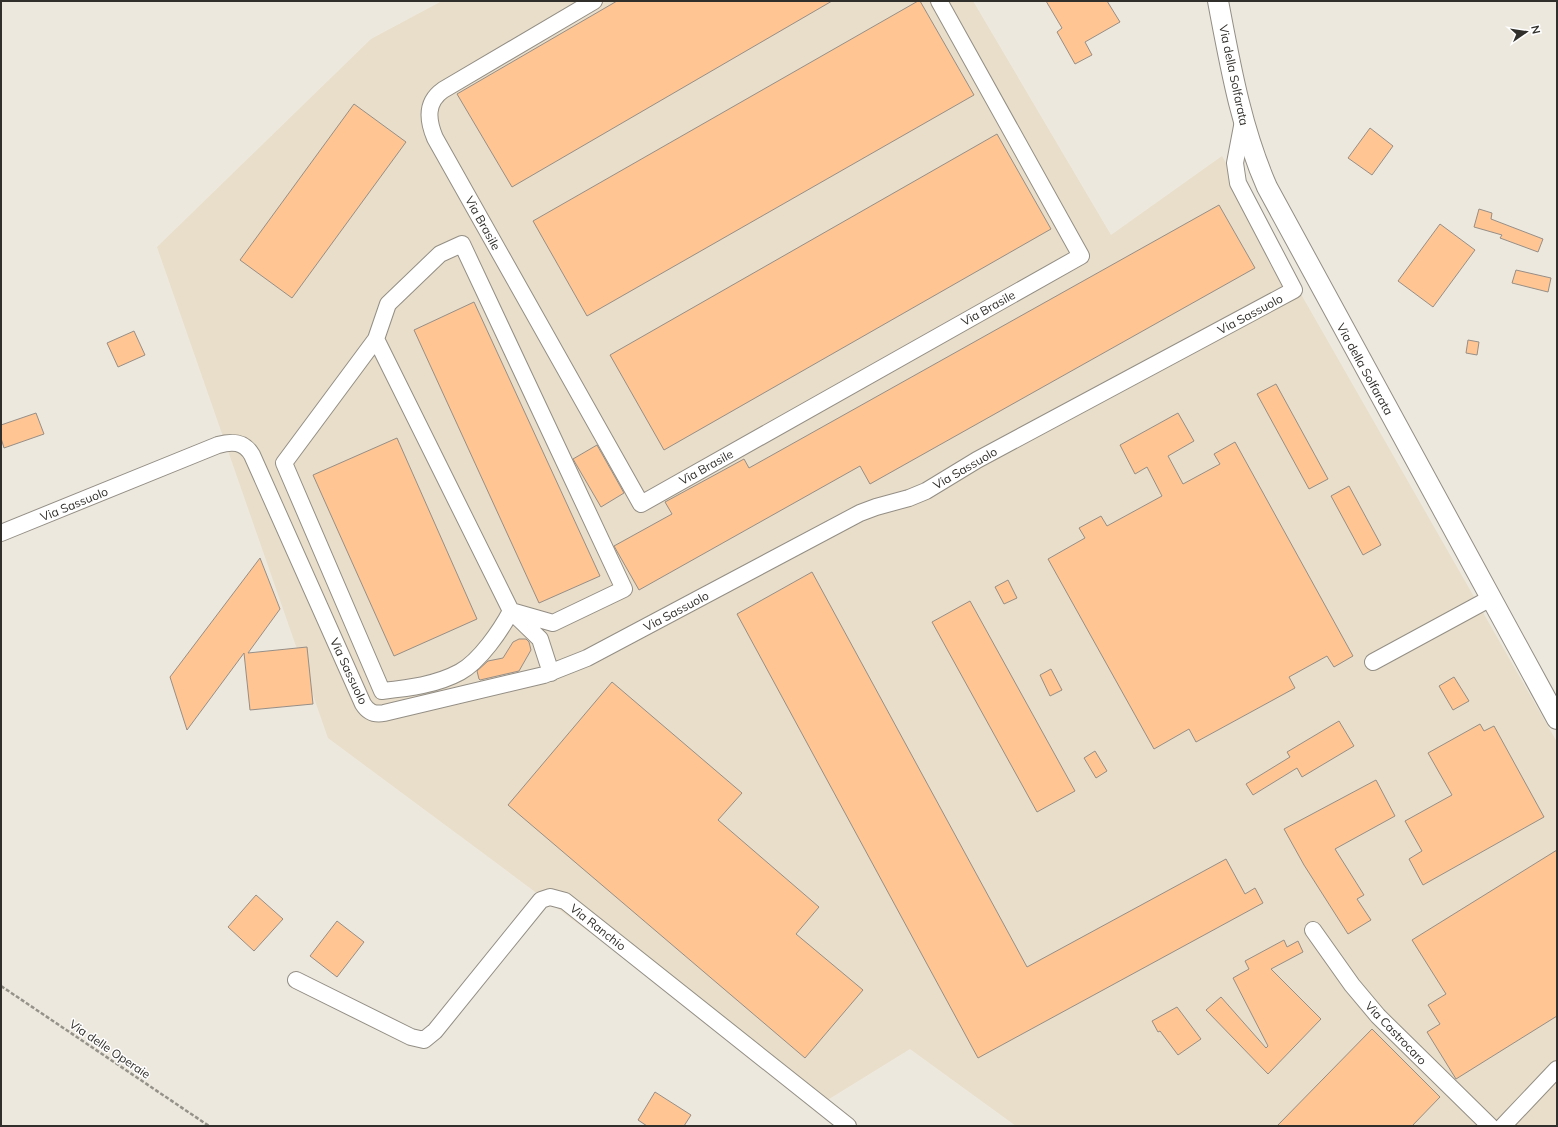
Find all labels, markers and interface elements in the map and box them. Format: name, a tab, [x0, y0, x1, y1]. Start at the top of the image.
north arrow	[1506, 12, 1546, 52]
street label: Via della Solfarata	[1216, 23, 1252, 127]
text: N	[1528, 24, 1543, 35]
street label: Via Brasile	[462, 193, 504, 253]
street label: Via Brasile	[958, 287, 1018, 329]
street label: Via Sassuolo	[1215, 290, 1285, 337]
street label: Via della Solfarata	[1334, 320, 1396, 418]
street label: Via Sassuolo	[930, 444, 1000, 492]
street label: Via Brasile	[676, 446, 736, 488]
street label: Via Sassuolo	[38, 484, 110, 524]
street label: Via Sassuolo	[641, 587, 711, 634]
street label: Via Sassuolo	[327, 635, 371, 707]
street label: Via Ranchio	[567, 901, 629, 954]
street label: Via Castrocaro	[1362, 998, 1430, 1068]
street label: Via delle Operaie	[67, 1016, 153, 1082]

